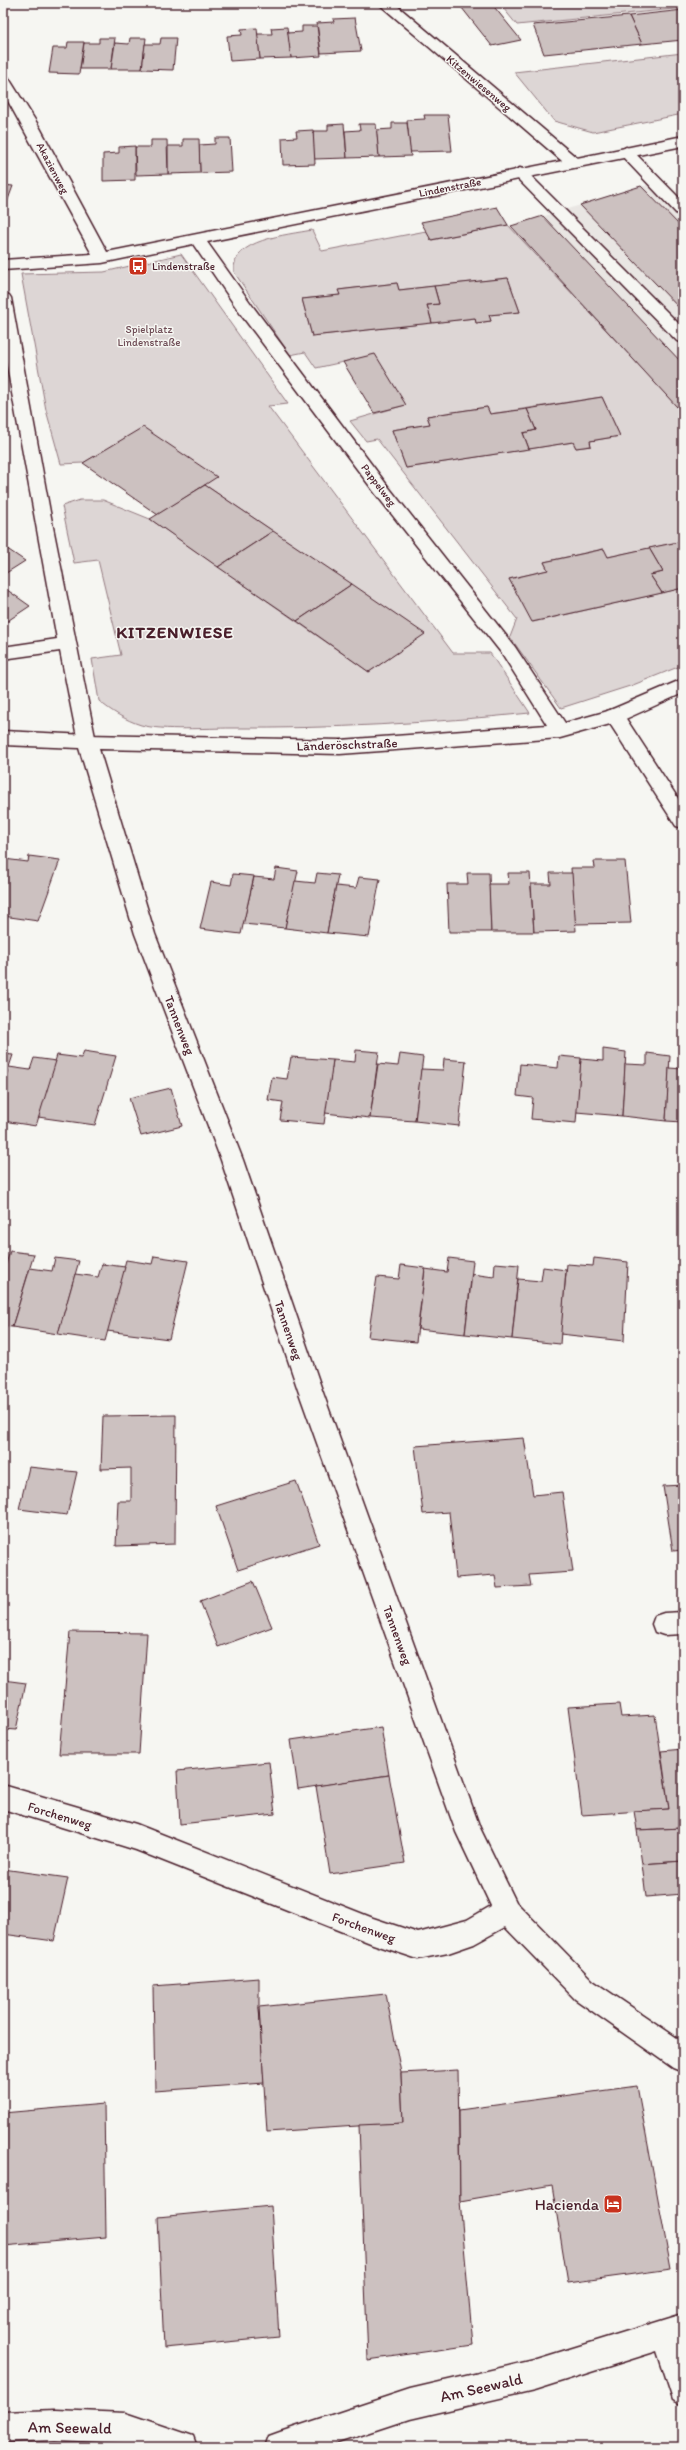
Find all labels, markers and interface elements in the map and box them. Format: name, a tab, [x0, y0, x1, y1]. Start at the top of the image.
street label: Kitzenwiesenweg	[444, 52, 514, 115]
street label: Akazienweg	[34, 140, 72, 196]
street label: Lindenstraße	[418, 175, 482, 200]
bus stop icon: Lindenstraße	[127, 255, 149, 277]
place label: Lindenstraße	[152, 260, 215, 273]
park label: Spielplatz Lindenstraße	[117, 323, 181, 349]
street label: Pappelweg	[358, 462, 399, 509]
district label: KITZENWIESE	[116, 622, 234, 642]
street label: Länderöschstraße	[296, 735, 398, 754]
street label: Tannenweg	[161, 993, 198, 1057]
street label: Tannenweg	[271, 1298, 306, 1362]
street label: Tannenweg	[380, 1603, 415, 1667]
street label: Forchenweg	[26, 1799, 94, 1832]
street label: Forchenweg	[330, 1909, 398, 1946]
hotel icon: Hacienda	[602, 2193, 624, 2215]
place label: Hacienda	[535, 2195, 600, 2214]
street label: Am Seewald	[438, 2369, 524, 2406]
street label: Am Seewald	[28, 2417, 112, 2438]

